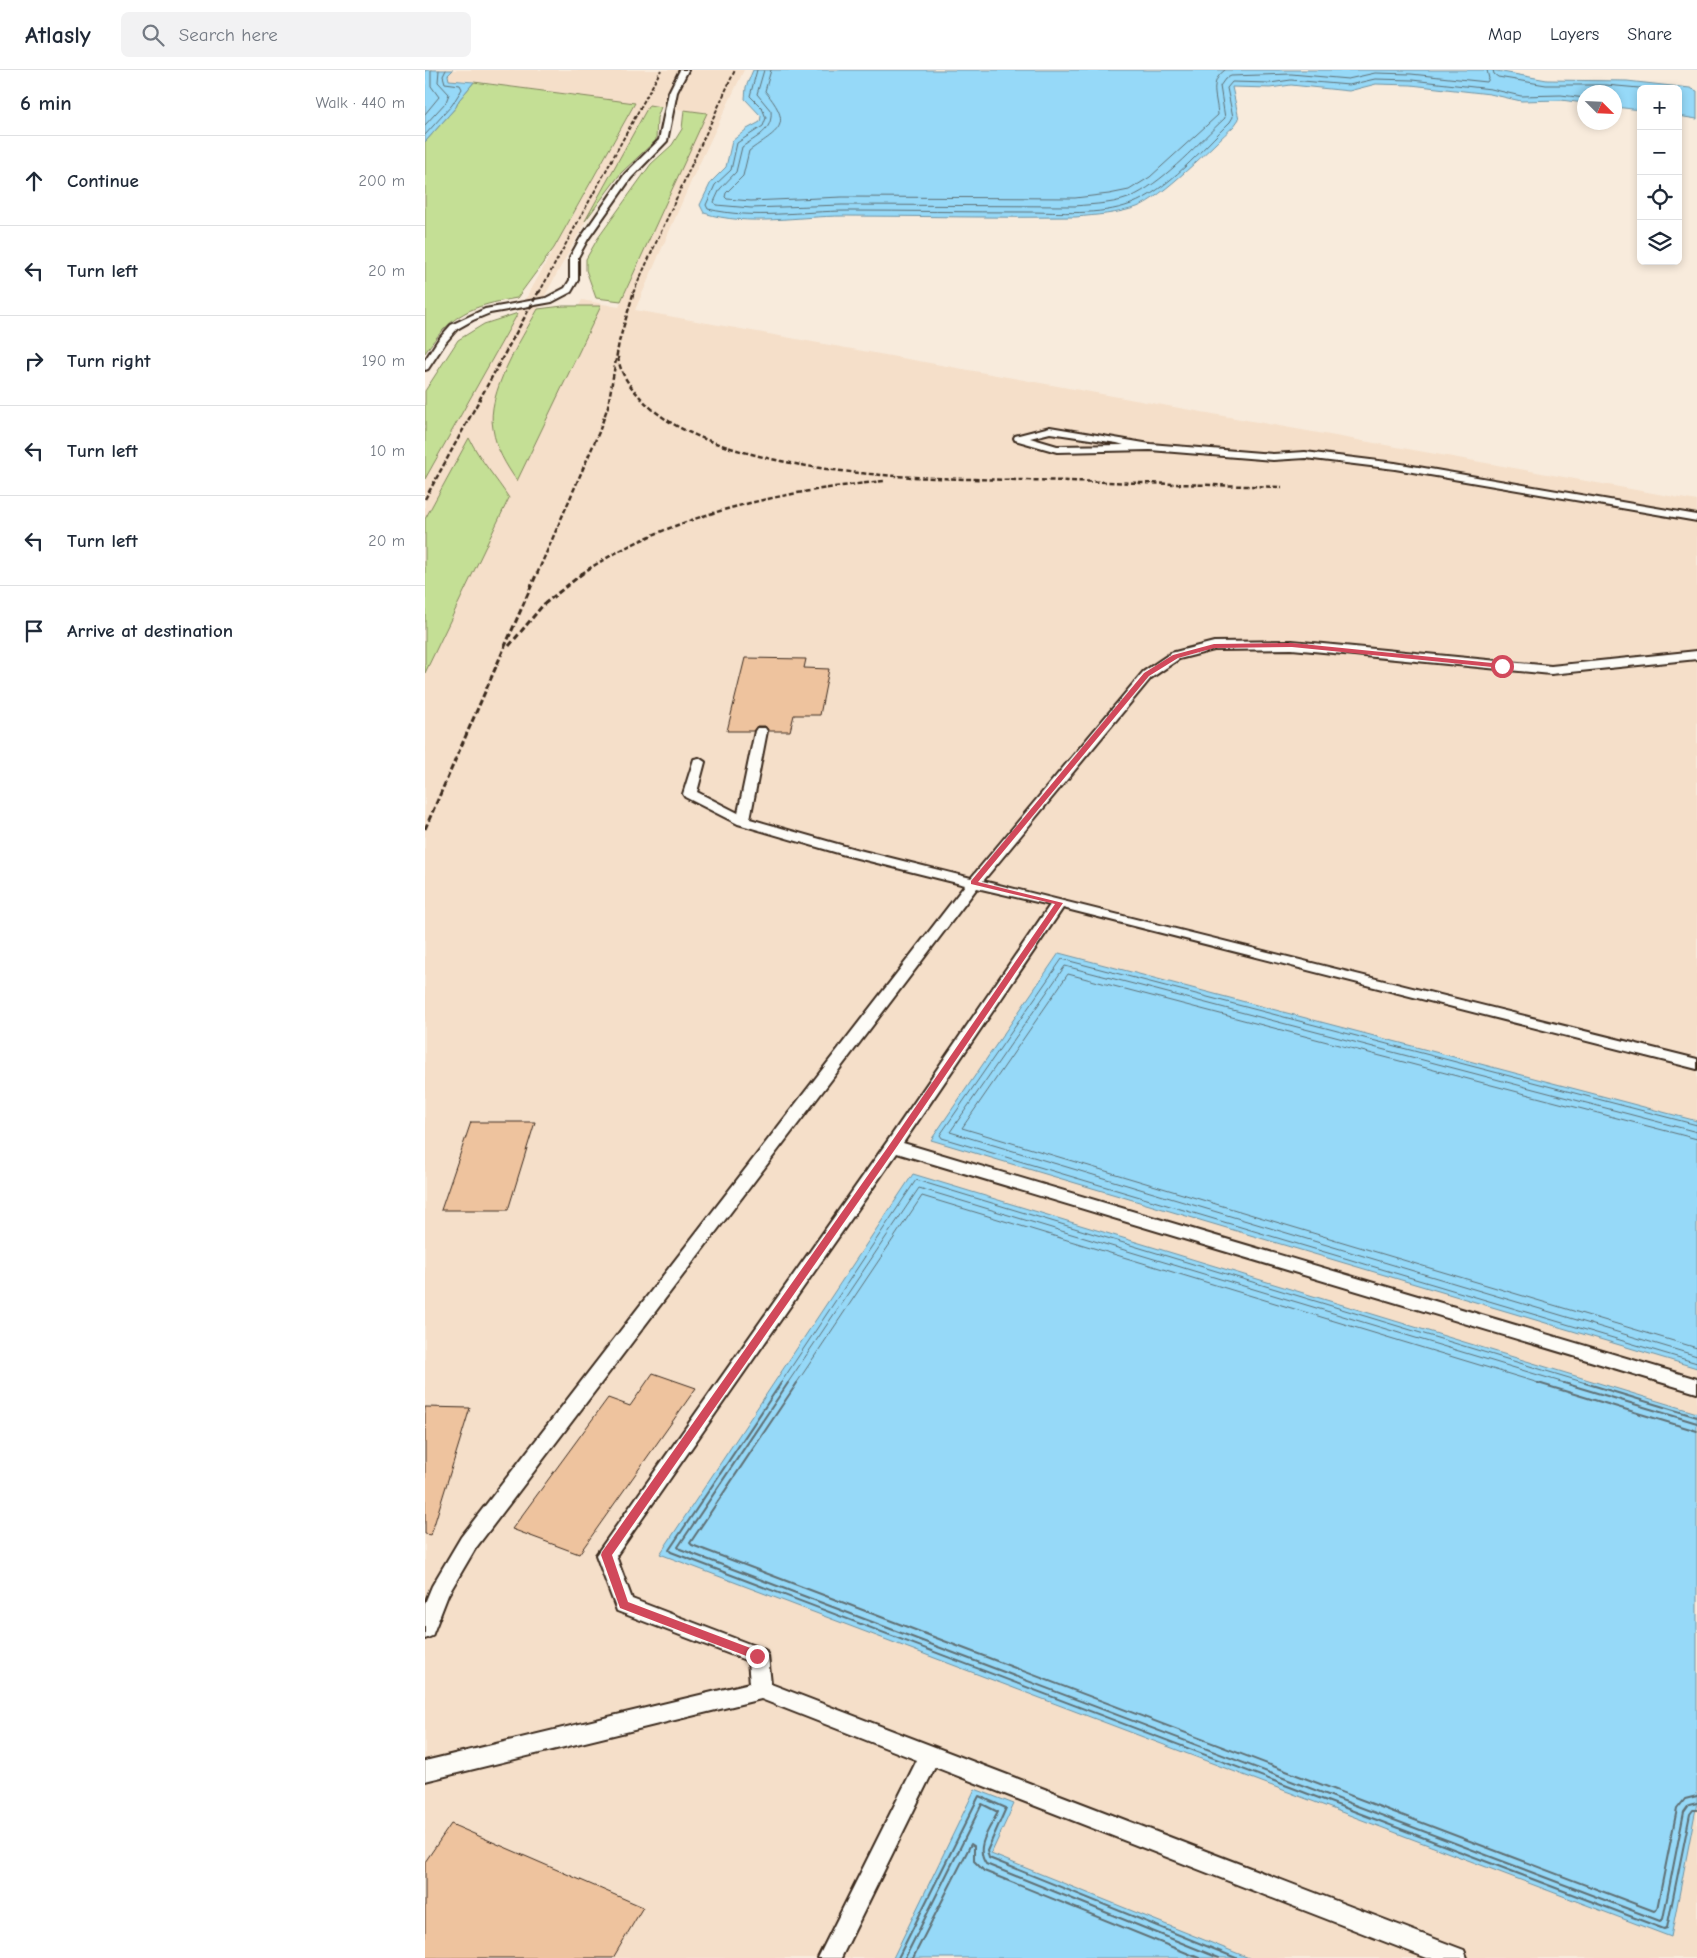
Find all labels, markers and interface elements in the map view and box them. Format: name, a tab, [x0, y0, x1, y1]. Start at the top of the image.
search box	[121, 12, 471, 57]
text: Atlasly	[25, 21, 91, 49]
icon: search	[139, 21, 167, 49]
text: Search here	[179, 24, 278, 46]
text: Map	[1488, 24, 1522, 45]
text: Layers	[1550, 24, 1599, 45]
text: Share	[1627, 24, 1672, 45]
north arrow	[1577, 85, 1622, 130]
map controls	[1637, 85, 1682, 265]
button: +	[1637, 85, 1682, 130]
text: 6 min	[20, 91, 72, 115]
text: Walk · 440 m	[315, 94, 405, 112]
button: −	[1637, 130, 1682, 175]
icon: ahead	[20, 167, 48, 195]
text: Continue	[67, 170, 139, 192]
text: 200 m	[359, 172, 405, 190]
button: locate	[1637, 175, 1682, 220]
button: layers	[1637, 220, 1682, 265]
icon: left	[20, 257, 48, 285]
text: Turn left	[67, 260, 138, 282]
text: 20 m	[368, 262, 405, 280]
icon: right	[20, 347, 48, 375]
text: Turn right	[67, 350, 151, 372]
text: 190 m	[362, 352, 405, 370]
icon: left	[20, 437, 48, 465]
text: Turn left	[67, 440, 138, 462]
text: 10 m	[370, 442, 405, 460]
icon: left	[20, 527, 48, 555]
text: Turn left	[67, 530, 138, 552]
text: 20 m	[368, 532, 405, 550]
icon: arrive	[20, 617, 48, 645]
text: Arrive at destination	[67, 620, 233, 642]
route start	[1491, 655, 1514, 678]
route end	[746, 1645, 769, 1668]

